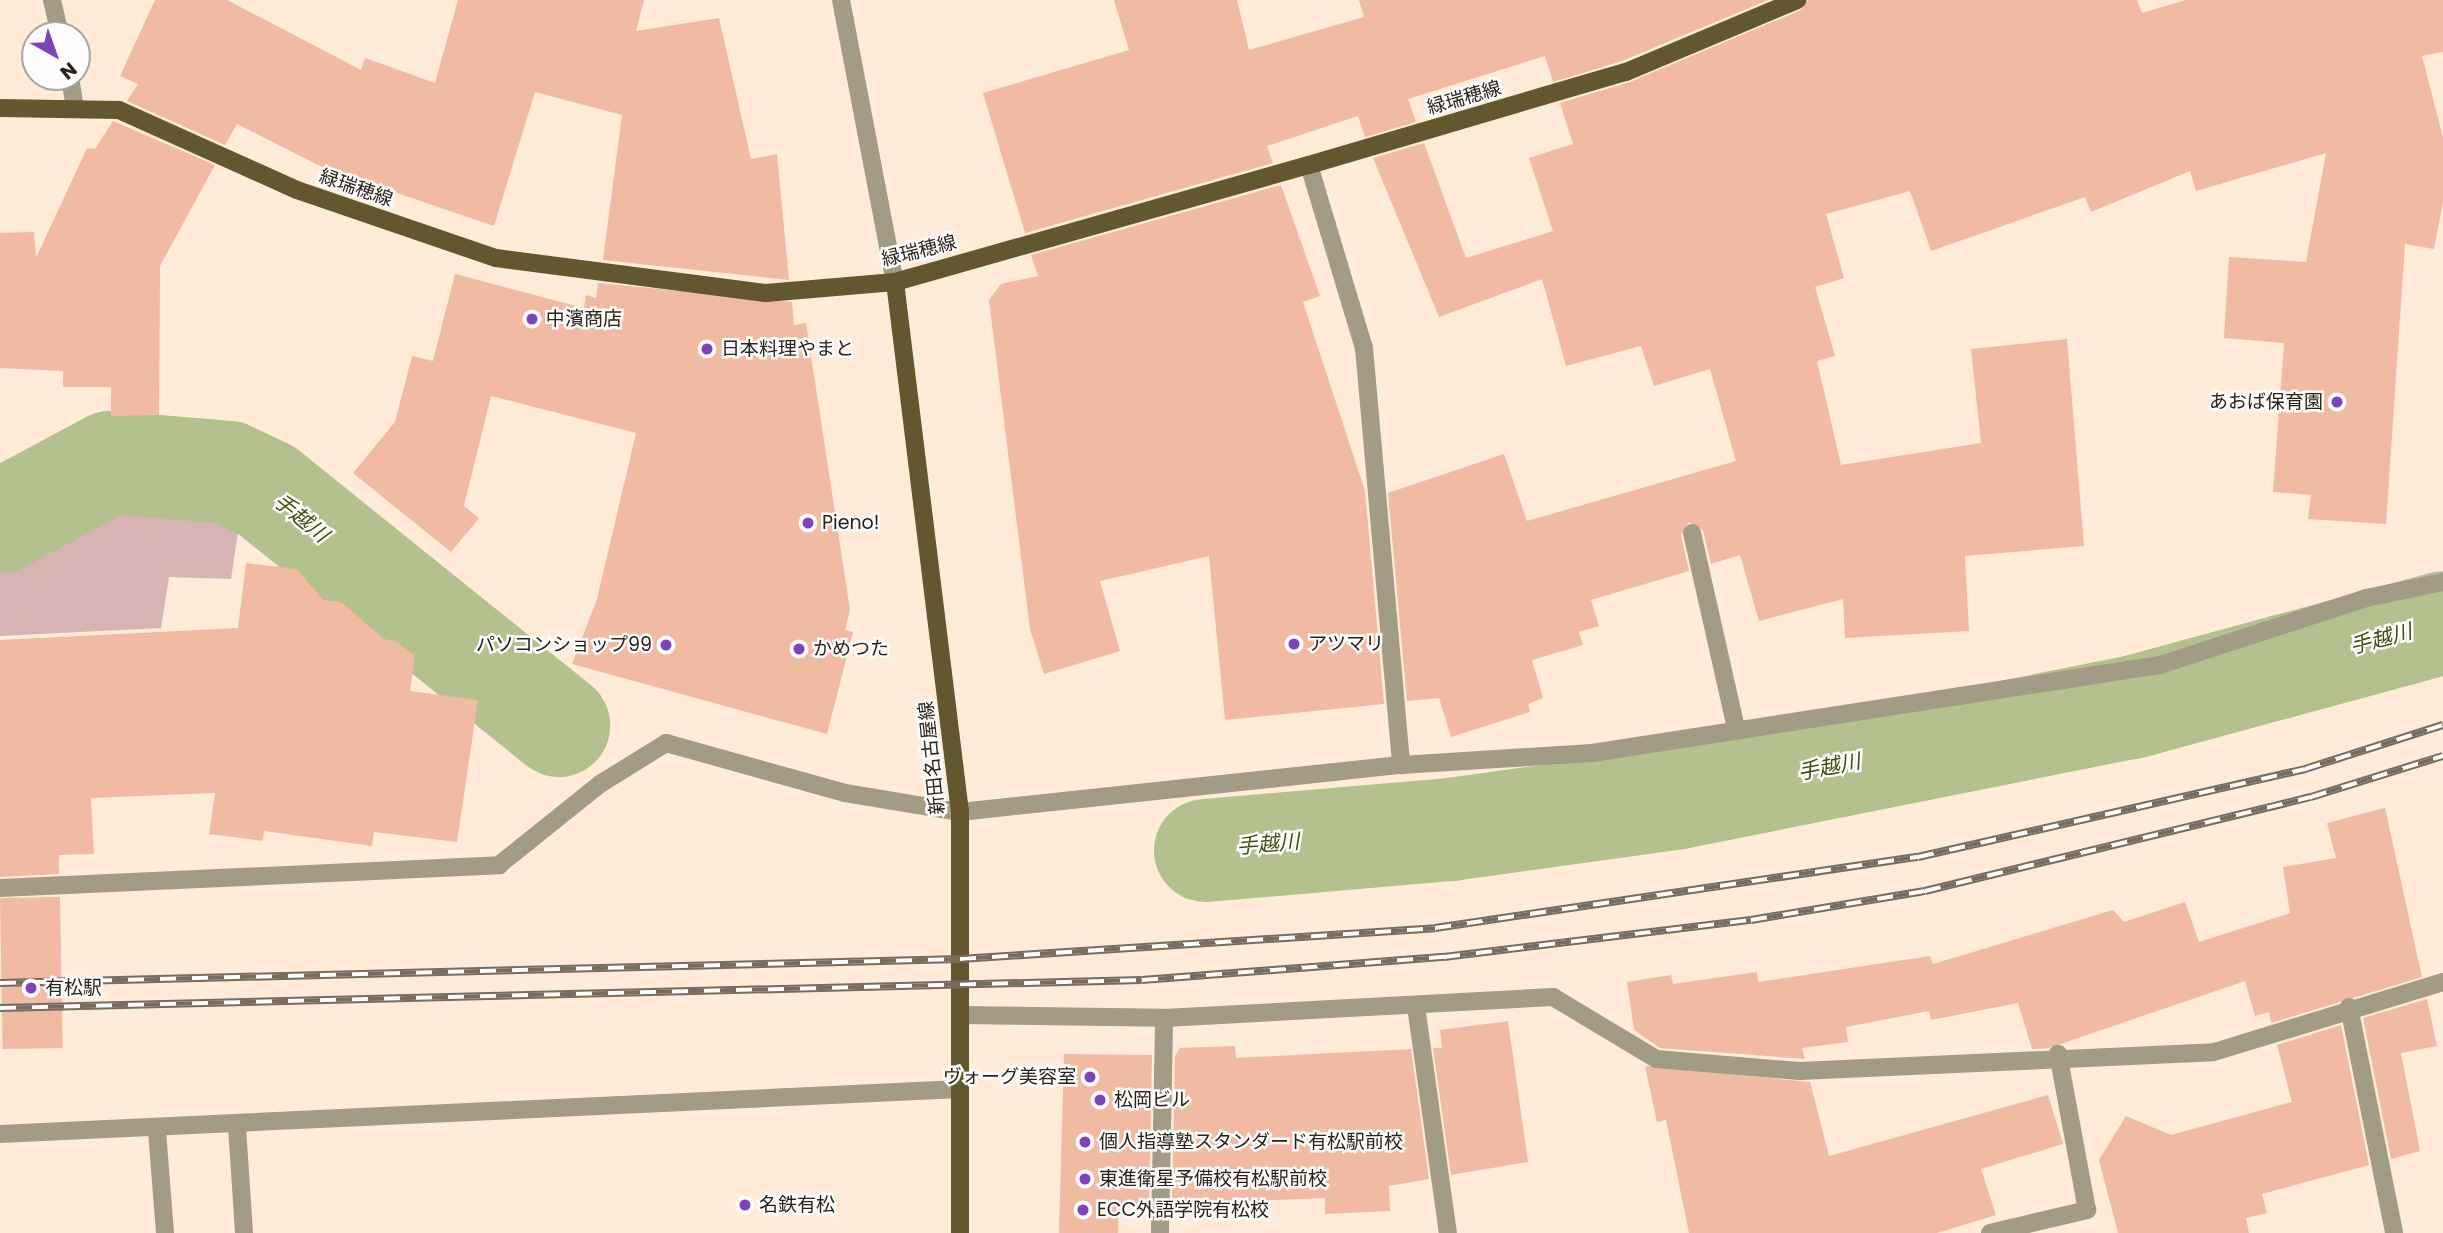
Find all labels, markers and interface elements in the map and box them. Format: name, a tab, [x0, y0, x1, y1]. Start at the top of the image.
north arrow	[21, 21, 91, 91]
text: N	[54, 56, 83, 86]
street label: 緑瑞穂線	[1424, 77, 1504, 119]
street label: 緑瑞穂線	[316, 165, 396, 211]
street label: 緑瑞穂線	[879, 231, 959, 271]
place label: 中濱商店	[546, 308, 622, 330]
marker: 中濱商店	[524, 311, 540, 327]
place label: 日本料理やまと	[721, 338, 854, 360]
marker: 日本料理やまと	[699, 341, 715, 357]
place label: あおば保育園	[2209, 391, 2323, 413]
marker: あおば保育園	[2329, 394, 2345, 410]
water label: 手越川	[269, 488, 333, 548]
place label: Pieno!	[822, 512, 879, 534]
marker: Pieno!	[800, 515, 816, 531]
water label: 手越川	[2347, 619, 2415, 659]
place label: アツマリ	[1308, 633, 1384, 655]
place label: パソコンショップ99	[476, 634, 652, 656]
marker: アツマリ	[1286, 636, 1302, 652]
marker: パソコンショップ99	[658, 637, 674, 653]
place label: かめつた	[813, 638, 889, 660]
marker: かめつた	[791, 641, 807, 657]
street label: 新田名古屋線	[915, 700, 949, 816]
water label: 手越川	[1796, 749, 1862, 785]
water label: 手越川	[1236, 829, 1300, 859]
place label: 有松駅	[45, 977, 102, 999]
marker: 有松駅	[23, 980, 39, 996]
place label: ヴォーグ美容室	[943, 1066, 1076, 1088]
marker: ヴォーグ美容室	[1082, 1069, 1098, 1085]
place label: 松岡ビル	[1114, 1089, 1190, 1111]
marker: 松岡ビル	[1092, 1092, 1108, 1108]
place label: 個人指導塾スタンダード有松駅前校	[1099, 1131, 1403, 1153]
marker: 個人指導塾スタンダード有松駅前校	[1077, 1134, 1093, 1150]
place label: 東進衛星予備校有松駅前校	[1099, 1168, 1327, 1190]
marker: 東進衛星予備校有松駅前校	[1077, 1171, 1093, 1187]
place label: 名鉄有松	[759, 1194, 835, 1216]
marker: 名鉄有松	[737, 1197, 753, 1213]
place label: ECC外語学院有松校	[1097, 1199, 1269, 1221]
marker: ECC外語学院有松校	[1075, 1202, 1091, 1218]

